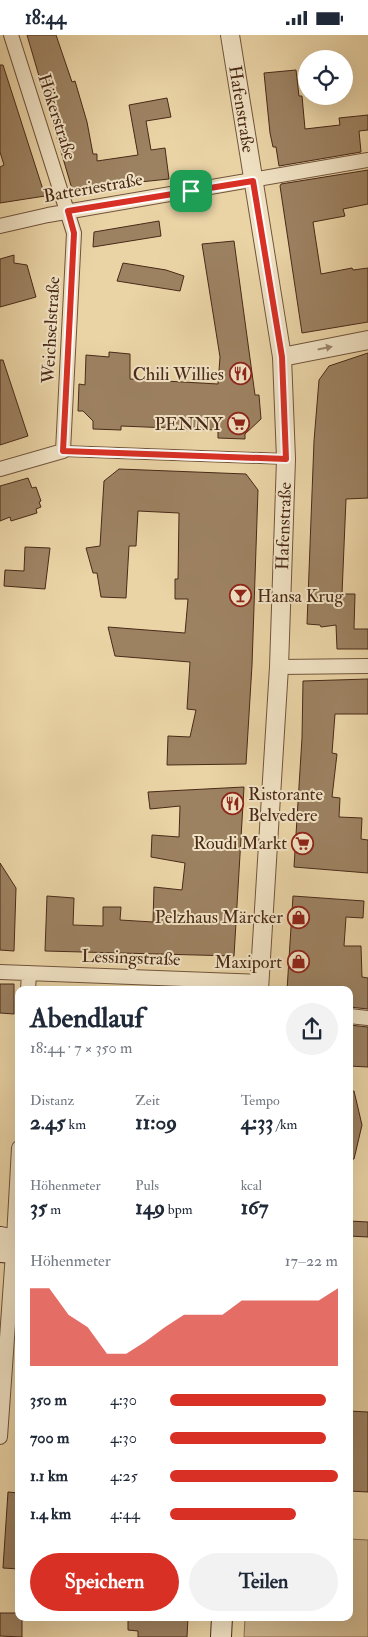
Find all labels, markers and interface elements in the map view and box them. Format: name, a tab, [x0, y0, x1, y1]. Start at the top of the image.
text: 18:44	[25, 6, 66, 30]
map controls	[298, 50, 353, 105]
button: locate	[298, 50, 353, 105]
street label: Hafenstraße	[224, 64, 260, 155]
street label: Hökerstraße	[32, 71, 82, 163]
street label: Batteriestraße	[41, 168, 145, 208]
pin	[170, 170, 212, 212]
icon: arrive	[177, 177, 205, 205]
street label: Weichselstraße	[37, 275, 65, 385]
one-way arrow	[317, 344, 333, 352]
restaurant icon: Chili Willies	[228, 362, 252, 386]
place label: Chili Willies	[133, 363, 224, 386]
supermarket icon: PENNY	[227, 412, 251, 436]
place label: PENNY	[155, 413, 224, 436]
street label: Hafenstraße	[271, 481, 297, 570]
bar icon: Hansa Krug	[229, 584, 253, 608]
place label: Hansa Krug	[257, 585, 344, 608]
place label: Ristorante Belvedere	[248, 783, 323, 827]
restaurant icon: Ristorante Belvedere	[220, 792, 244, 816]
supermarket icon: Roudi Markt	[291, 831, 315, 855]
place label: Roudi Markt	[193, 832, 287, 855]
shop icon: Pelzhaus Märcker	[287, 905, 311, 929]
place label: Pelzhaus Märcker	[155, 906, 283, 929]
street label: Lessingstraße	[81, 945, 181, 971]
shop icon: Maxiport	[286, 950, 310, 974]
place label: Maxiport	[214, 951, 282, 974]
text: Abendlauf	[30, 1001, 144, 1036]
button: share	[286, 1003, 338, 1055]
text: 18:44 · 7 × 350 m	[30, 1038, 132, 1058]
text: Distanz	[30, 1092, 74, 1109]
text: Zeit	[135, 1092, 160, 1109]
text: Tempo	[241, 1092, 280, 1109]
text: 2.45	[30, 1109, 66, 1136]
text: 11:09	[135, 1109, 177, 1136]
text: 4:33	[241, 1109, 273, 1136]
text: km	[66, 1116, 86, 1133]
text: /km	[273, 1116, 297, 1133]
text: Höhenmeter	[30, 1177, 101, 1194]
text: Puls	[135, 1177, 159, 1194]
text: kcal	[241, 1177, 262, 1194]
text: 35	[30, 1194, 47, 1221]
text: 149	[135, 1194, 165, 1221]
text: 167	[241, 1194, 268, 1221]
text: m	[47, 1201, 61, 1218]
text: bpm	[165, 1201, 193, 1218]
text: Höhenmeter	[30, 1251, 111, 1271]
text: 17–22 m	[285, 1251, 338, 1271]
text: 350 m	[30, 1390, 67, 1410]
text: 4:30	[110, 1390, 137, 1410]
text: 700 m	[30, 1428, 69, 1448]
text: 4:30	[110, 1428, 137, 1448]
text: 1.1 km	[30, 1466, 68, 1486]
text: 4:25	[110, 1466, 138, 1486]
text: 1.4 km	[30, 1504, 71, 1524]
text: 4:44	[110, 1504, 140, 1524]
button: Speichern	[30, 1553, 179, 1611]
button: Teilen	[189, 1553, 338, 1611]

